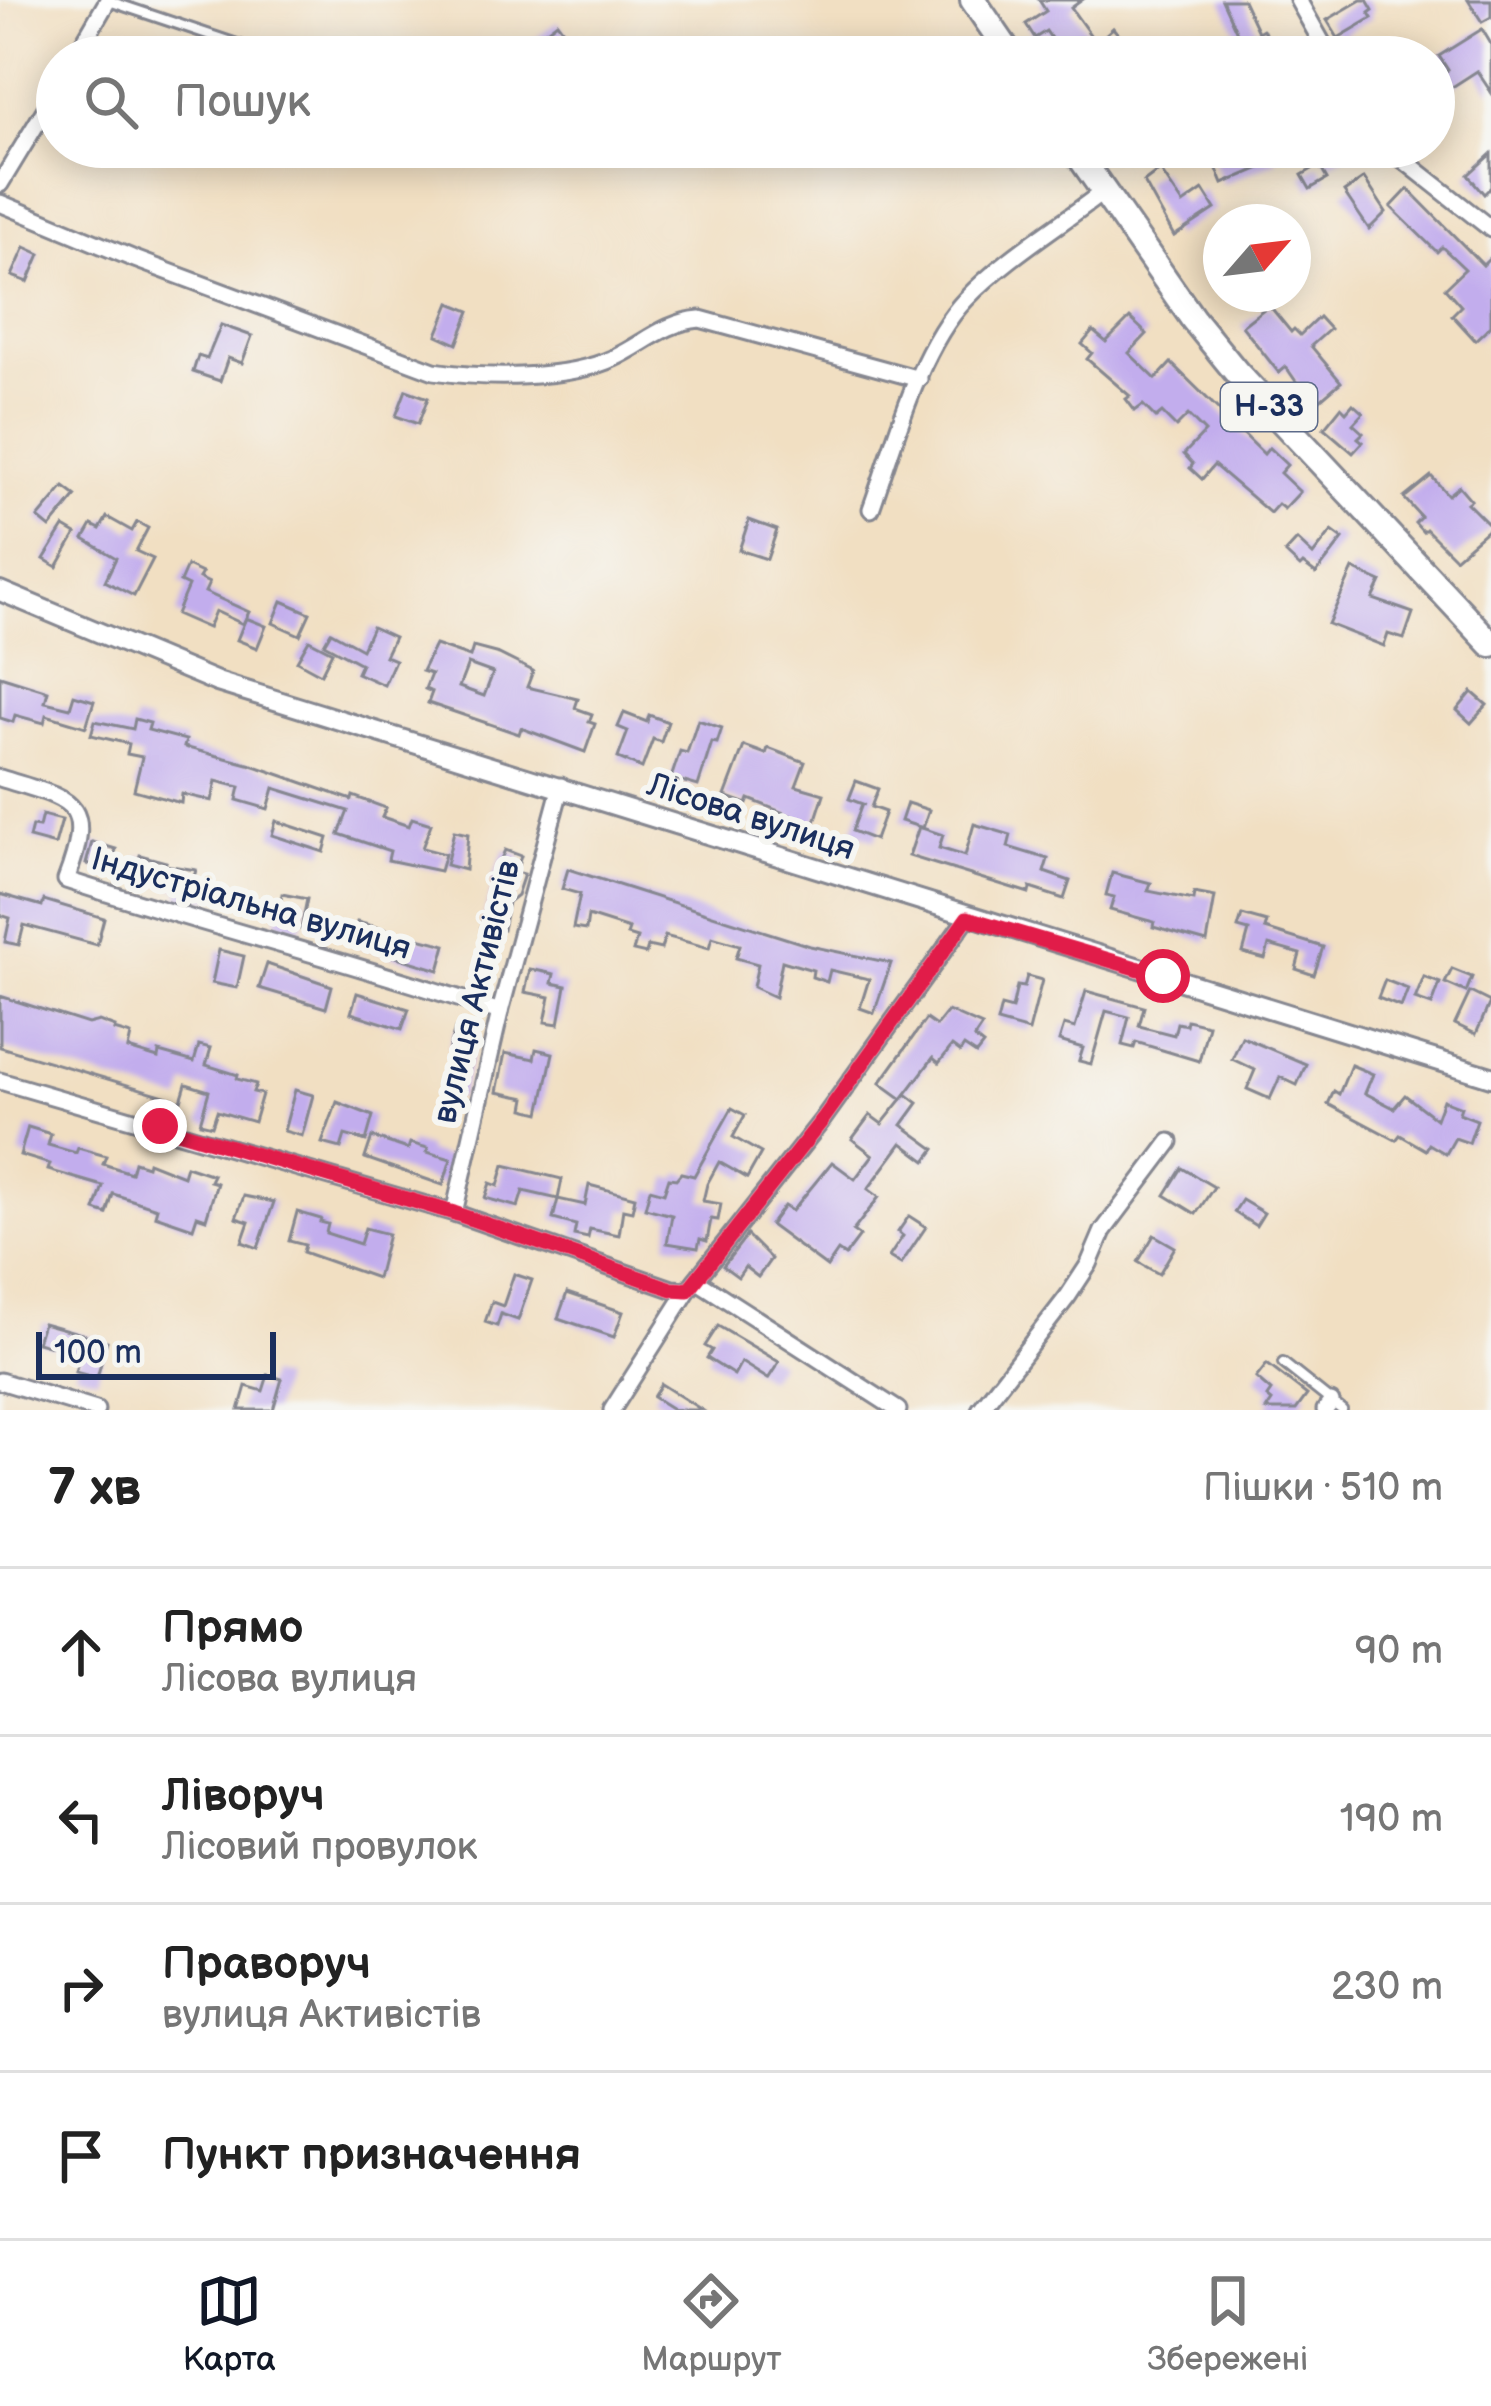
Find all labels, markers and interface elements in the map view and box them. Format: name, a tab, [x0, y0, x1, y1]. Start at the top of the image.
search box	[36, 36, 1455, 168]
icon: search	[78, 69, 144, 135]
text: Пошук	[174, 75, 311, 130]
north arrow	[1203, 204, 1311, 312]
road number: Н-33	[1221, 383, 1317, 431]
street label: Лісова вулиця	[641, 764, 860, 869]
street label: Індустріальна вулиця	[87, 839, 415, 969]
street label: вулиця Активістів	[425, 856, 529, 1128]
route start	[1136, 949, 1190, 1003]
route end	[133, 1099, 187, 1153]
scale bar	[36, 1326, 276, 1379]
text: 100 m	[54, 1333, 142, 1373]
text: 7 хв	[48, 1458, 141, 1519]
text: Пішки · 510 m	[1203, 1465, 1443, 1512]
text: Прямо	[162, 1601, 303, 1656]
icon: ahead	[48, 1619, 114, 1685]
text: 90 m	[1355, 1628, 1443, 1675]
text: Лісова вулиця	[162, 1656, 417, 1703]
text: Ліворуч	[162, 1769, 325, 1824]
icon: left	[48, 1787, 114, 1853]
text: 190 m	[1340, 1796, 1443, 1843]
text: Лісовий провулок	[162, 1824, 477, 1871]
text: Праворуч	[162, 1937, 371, 1992]
icon: right	[48, 1955, 114, 2021]
text: 230 m	[1331, 1964, 1443, 2011]
text: вулиця Активістів	[162, 1992, 481, 2039]
icon: arrive	[48, 2123, 114, 2189]
text: Пункт призначення	[162, 2128, 581, 2183]
tab: Карта	[183, 2268, 276, 2380]
tab: Маршрут	[641, 2268, 782, 2380]
tab: Збережені	[1147, 2268, 1308, 2380]

